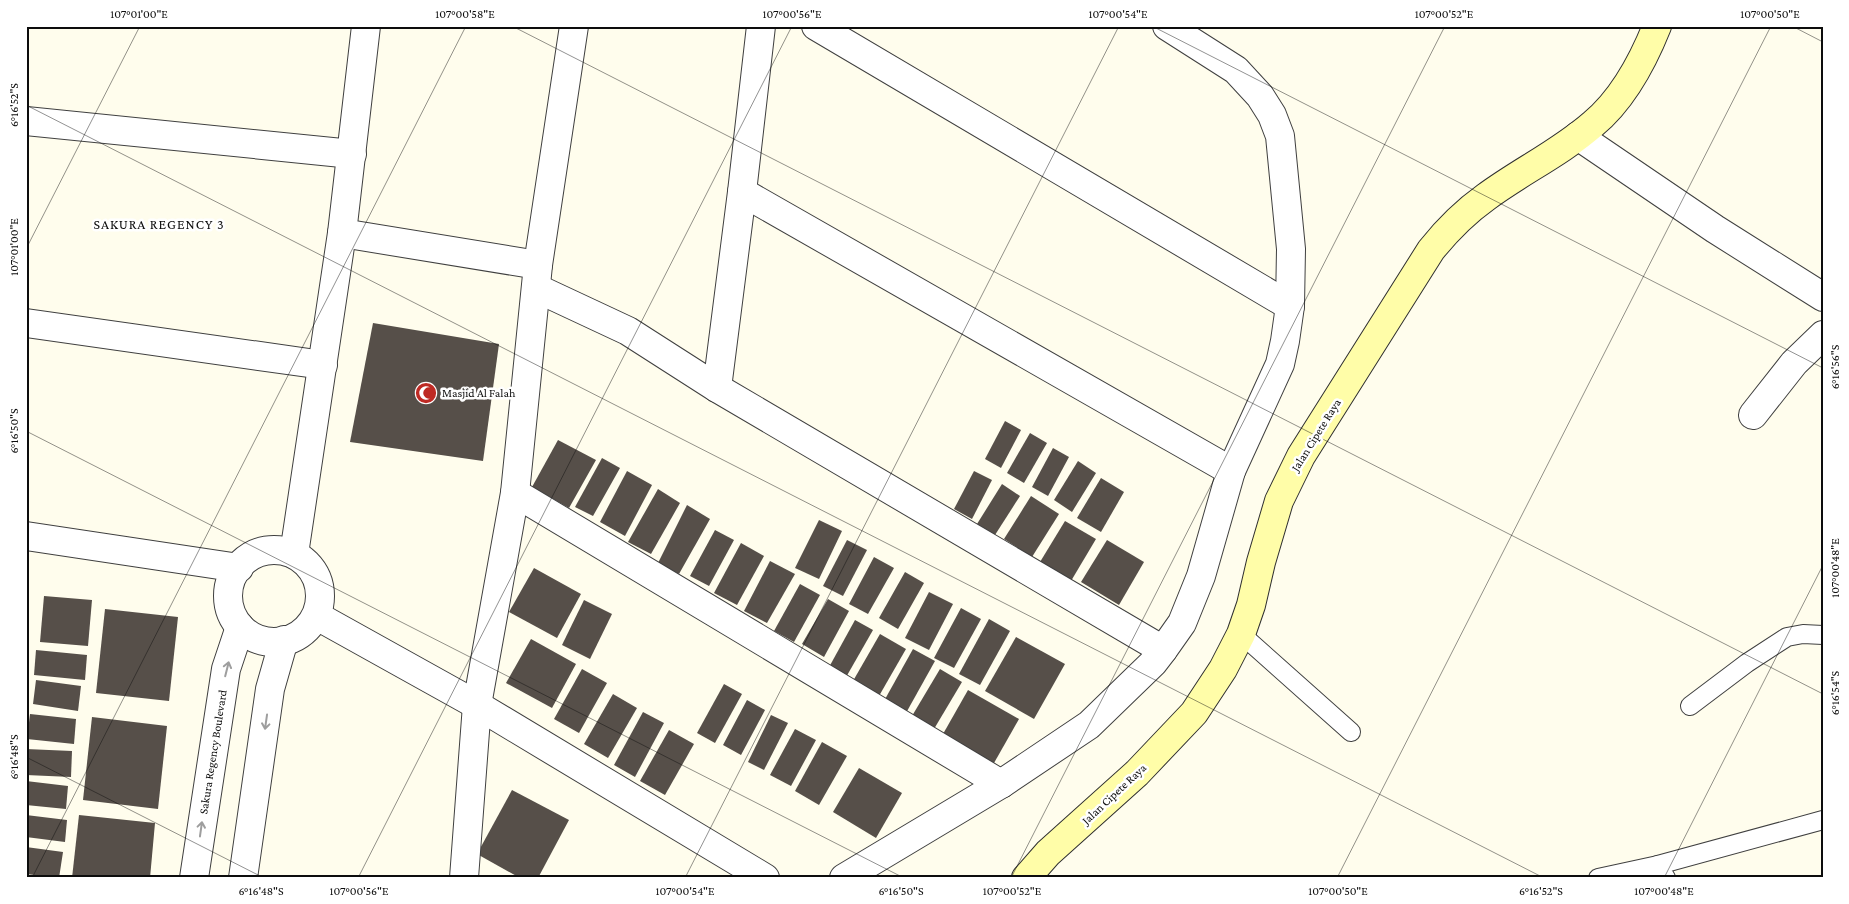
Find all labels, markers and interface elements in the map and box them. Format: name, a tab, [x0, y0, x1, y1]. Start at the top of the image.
text: 107°01'00"E	[110, 7, 168, 21]
text: 107°00'58"E	[435, 7, 495, 21]
text: 107°00'56"E	[762, 7, 822, 21]
text: 107°00'54"E	[1089, 7, 1148, 21]
text: 107°00'52"E	[1415, 7, 1474, 21]
text: 107°00'50"E	[1740, 7, 1800, 21]
text: 6°16'52"S	[7, 83, 21, 127]
district label: SAKURA REGENCY 3	[93, 216, 225, 232]
text: 107°01'00"E	[7, 218, 21, 276]
text: 6°16'56"S	[1828, 344, 1842, 389]
mosque icon: Masjid Al Falah	[414, 381, 438, 405]
place label: Masjid Al Falah	[442, 386, 516, 400]
street label: Jalan Cipete Raya	[1288, 396, 1344, 475]
text: 6°16'50"S	[7, 408, 21, 454]
text: 107°00'48"E	[1828, 538, 1842, 598]
one-way arrow	[223, 662, 232, 678]
text: 6°16'54"S	[1828, 670, 1842, 715]
street label: Sakura Regency Boulevard	[196, 688, 230, 815]
one-way arrow	[261, 714, 271, 730]
text: 6°16'48"S	[7, 734, 21, 780]
street label: Jalan Cipete Raya	[1078, 760, 1149, 828]
one-way arrow	[196, 822, 206, 838]
text: 6°16'48"S	[238, 884, 284, 898]
text: 107°00'56"E	[329, 884, 389, 898]
text: 107°00'54"E	[656, 884, 715, 898]
text: 6°16'50"S	[878, 884, 924, 898]
text: 107°00'52"E	[983, 884, 1042, 898]
text: 107°00'50"E	[1308, 884, 1368, 898]
text: 6°16'52"S	[1519, 884, 1563, 898]
text: 107°00'48"E	[1634, 884, 1694, 898]

